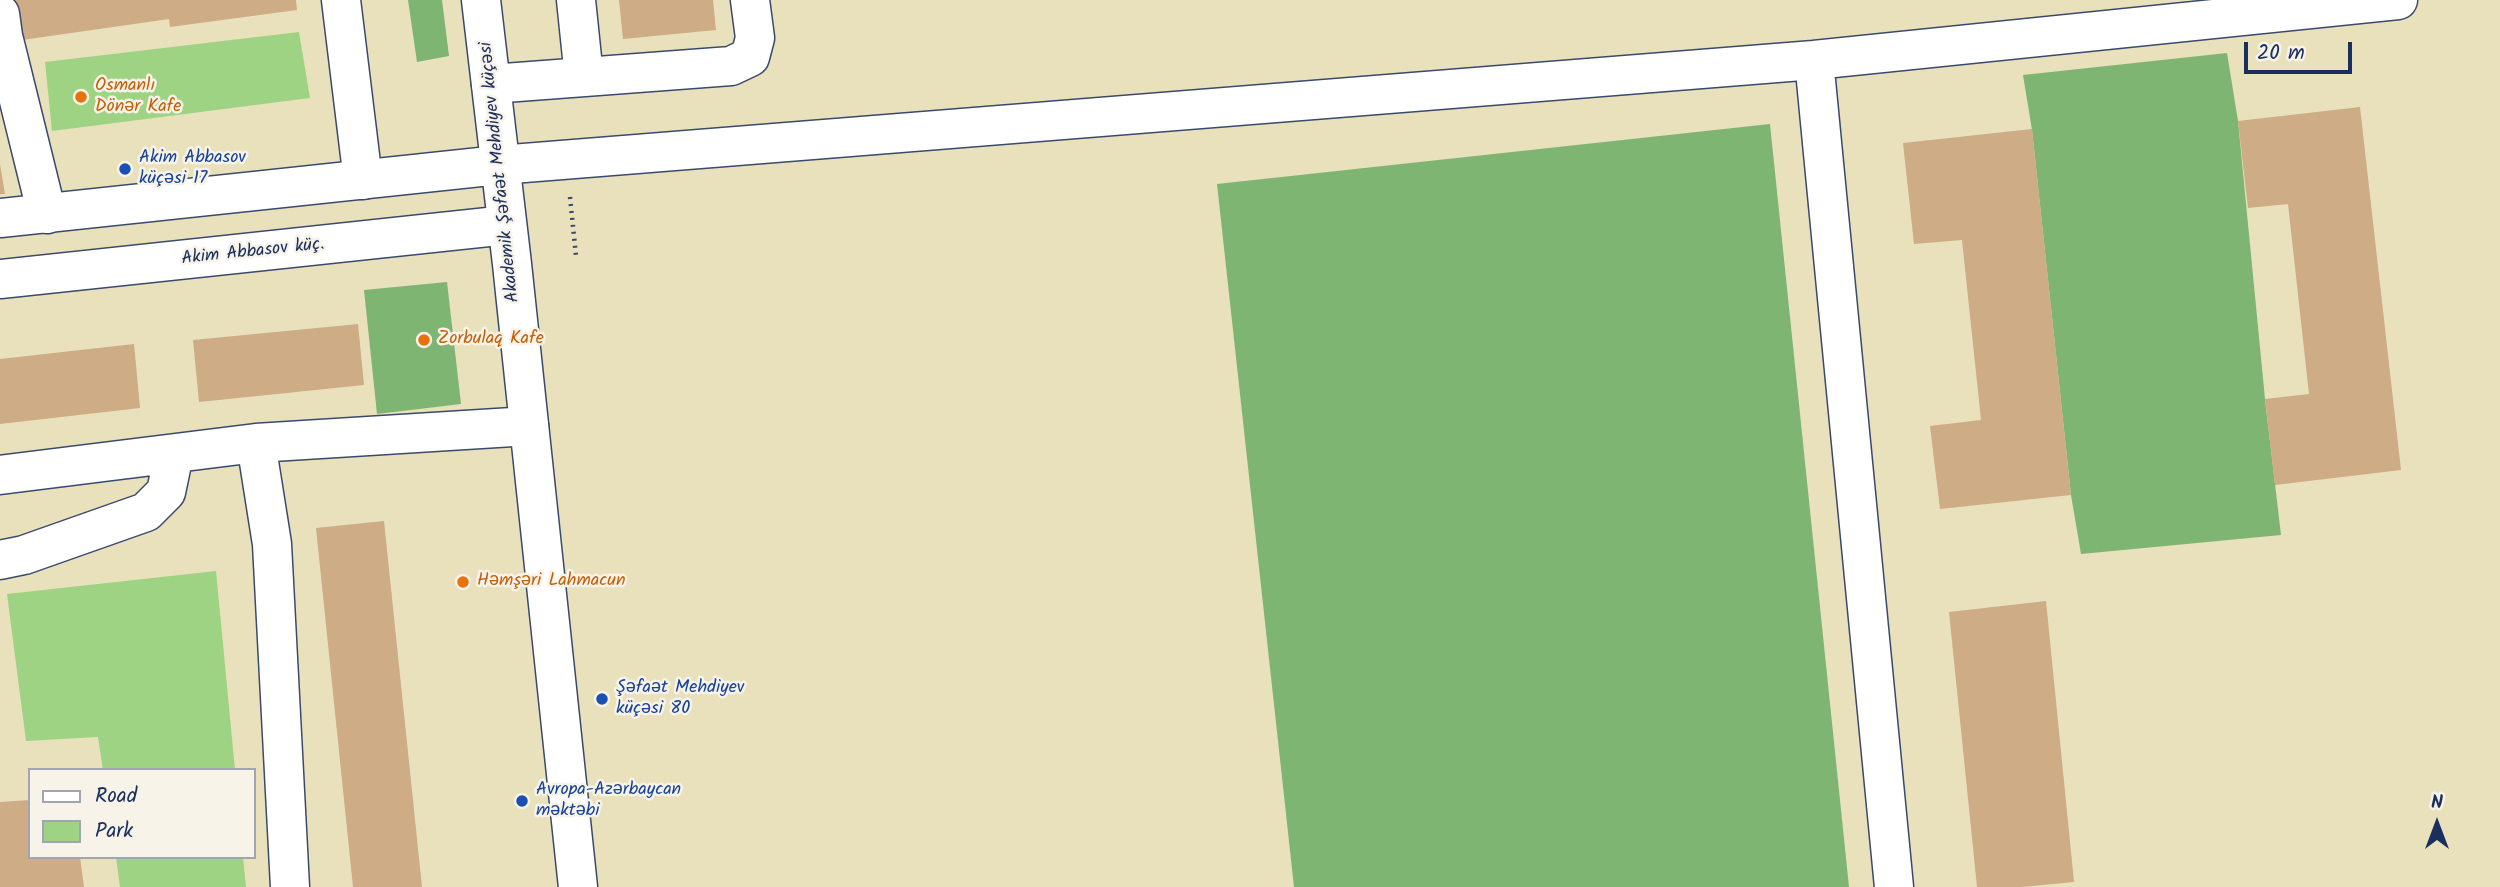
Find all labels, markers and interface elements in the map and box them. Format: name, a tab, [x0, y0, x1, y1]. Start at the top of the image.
scale bar	[2248, 28, 2356, 72]
text: 20 m	[2257, 37, 2305, 70]
street label: Akademik Şəfaət Mehdiyev küçəsi	[477, 41, 525, 303]
place label: Osmanlı Dönər Kafe	[95, 76, 181, 119]
marker: Osmanlı Dönər Kafe	[73, 89, 89, 105]
place label: Akim Abbasov küçəsi 17	[139, 148, 246, 190]
marker: Akim Abbasov küçəsi 17	[117, 161, 133, 177]
street label: Akim Abbasov küç.	[181, 235, 325, 271]
place label: Zorbulaq Kafe	[438, 329, 544, 351]
marker: Zorbulaq Kafe	[416, 332, 432, 348]
place label: Həmşəri Lahmacun	[477, 571, 625, 593]
marker: Həmşəri Lahmacun	[455, 574, 471, 590]
place label: Şəfaət Mehdiyev küçəsi 80	[616, 678, 744, 720]
marker: Şəfaət Mehdiyev küçəsi 80	[594, 691, 610, 707]
legend	[28, 768, 256, 859]
text: Road	[95, 780, 137, 813]
place label: Avropa-Azərbaycan məktəbi	[536, 780, 681, 822]
text: N	[2431, 788, 2443, 818]
north arrow	[2402, 789, 2472, 859]
marker: Avropa-Azərbaycan məktəbi	[514, 793, 530, 809]
text: Park	[95, 815, 133, 848]

